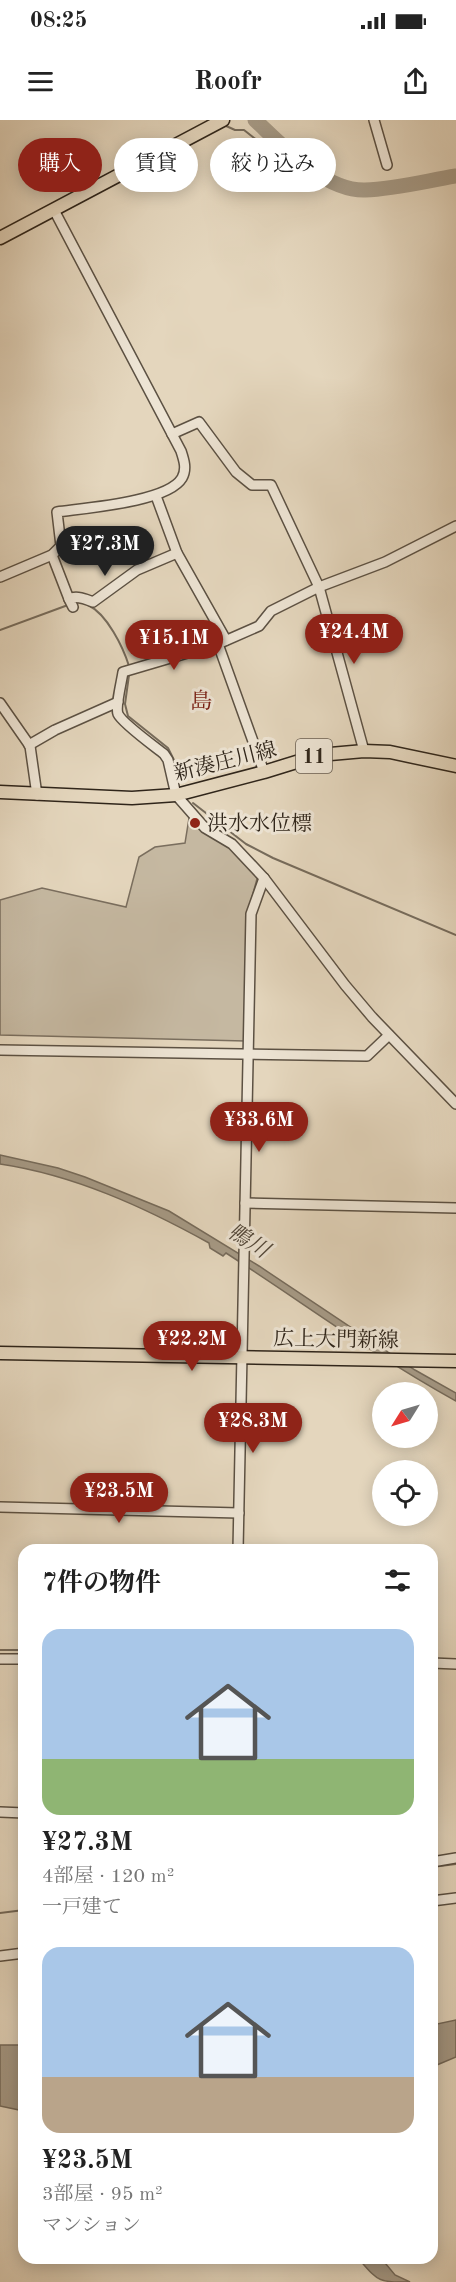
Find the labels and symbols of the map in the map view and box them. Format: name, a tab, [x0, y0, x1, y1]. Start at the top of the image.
pin: ¥27.3M	[56, 526, 154, 577]
pin: ¥24.4M	[305, 614, 403, 665]
pin: ¥15.1M	[125, 620, 223, 671]
district label: 島	[190, 689, 212, 713]
street label: 新湊庄川線	[171, 738, 279, 785]
road number: 11	[296, 739, 332, 773]
place label: 洪水水位標	[207, 812, 312, 835]
marker: 洪水水位標	[188, 816, 202, 830]
pin: ¥33.6M	[210, 1102, 308, 1153]
water label: 鴨川	[223, 1219, 275, 1264]
pin: ¥22.2M	[143, 1321, 241, 1372]
street label: 広上大門新線	[273, 1327, 399, 1352]
north arrow	[372, 1382, 438, 1448]
pin: ¥28.3M	[204, 1403, 302, 1454]
pin: ¥23.5M	[70, 1473, 168, 1524]

